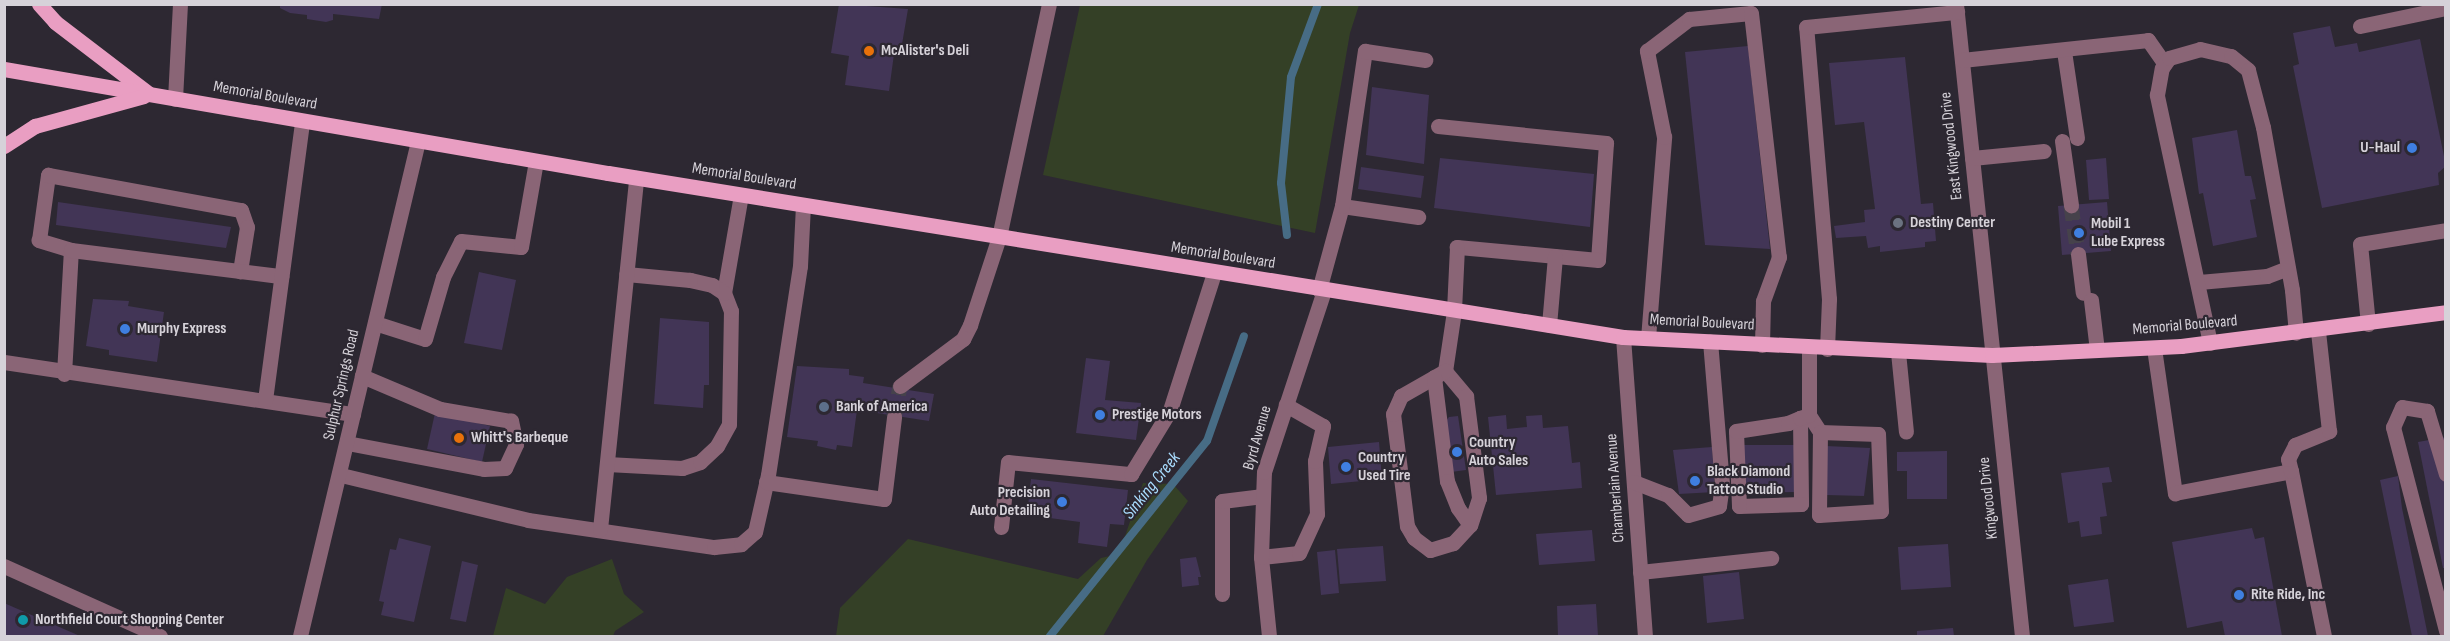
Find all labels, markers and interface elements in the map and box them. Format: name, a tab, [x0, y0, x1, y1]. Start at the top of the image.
place label: McAlister's Deli	[881, 41, 969, 61]
marker: McAlister's Deli	[862, 44, 876, 58]
street label: Memorial Boulevard	[212, 77, 318, 115]
street label: East Kingwood Drive	[1937, 91, 1967, 201]
place label: U-Haul	[2360, 138, 2400, 158]
marker: U-Haul	[2405, 141, 2419, 155]
street label: Memorial Boulevard	[691, 159, 797, 195]
place label: Destiny Center	[1910, 213, 1995, 233]
place label: Mobil 1 Lube Express	[2091, 214, 2165, 252]
marker: Destiny Center	[1891, 216, 1905, 230]
marker: Mobil 1 Lube Express	[2072, 226, 2086, 240]
street label: Memorial Boulevard	[1170, 238, 1276, 274]
street label: Memorial Boulevard	[1649, 311, 1755, 335]
street label: Memorial Boulevard	[2132, 312, 2238, 340]
place label: Murphy Express	[137, 319, 226, 339]
marker: Murphy Express	[118, 322, 132, 336]
street label: Sulphur Springs Road	[320, 328, 364, 442]
place label: Bank of America	[836, 397, 928, 417]
marker: Bank of America	[817, 400, 831, 414]
street label: Byrd Avenue	[1240, 404, 1276, 472]
place label: Prestige Motors	[1112, 405, 1202, 425]
marker: Prestige Motors	[1093, 408, 1107, 422]
place label: Whitt's Barbeque	[471, 428, 568, 448]
marker: Whitt's Barbeque	[452, 431, 466, 445]
place label: Country Auto Sales	[1469, 433, 1528, 471]
street label: Chamberlain Avenue	[1603, 433, 1629, 543]
marker: Country Auto Sales	[1450, 445, 1464, 459]
water label: Sinking Creek	[1118, 448, 1186, 524]
place label: Country Used Tire	[1358, 448, 1411, 486]
street label: Kingwood Drive	[1975, 456, 2003, 540]
marker: Country Used Tire	[1339, 460, 1353, 474]
place label: Black Diamond Tattoo Studio	[1707, 462, 1790, 500]
marker: Black Diamond Tattoo Studio	[1688, 474, 1702, 488]
place label: Precision Auto Detailing	[970, 483, 1050, 521]
marker: Precision Auto Detailing	[1055, 495, 1069, 509]
place label: Rite Ride, Inc	[2251, 585, 2325, 605]
marker: Rite Ride, Inc	[2232, 588, 2246, 602]
place label: Northfield Court Shopping Center	[35, 610, 224, 630]
marker: Northfield Court Shopping Center	[16, 613, 30, 627]

